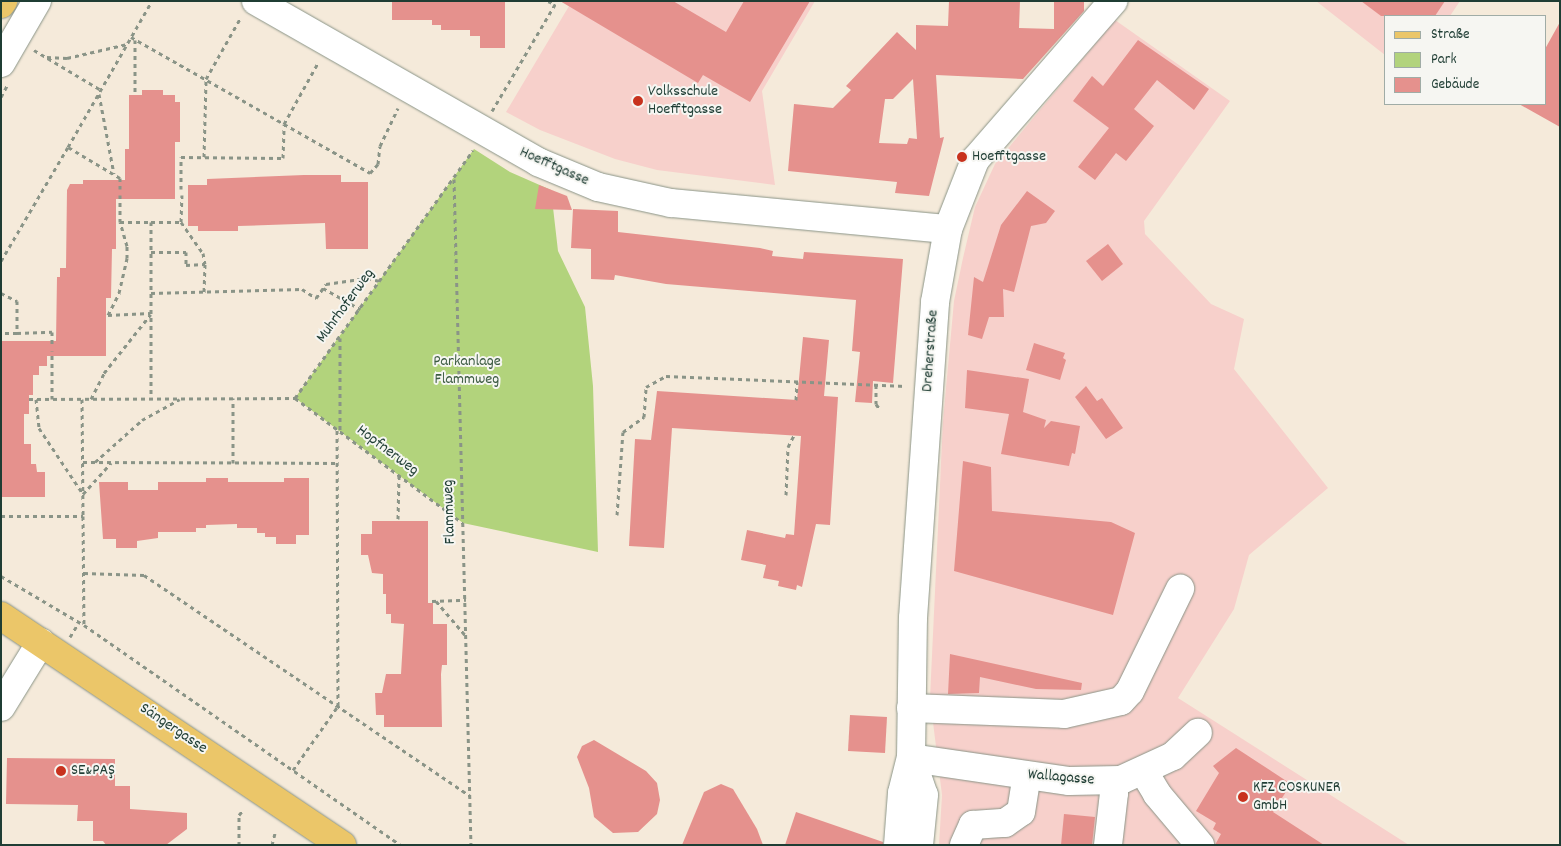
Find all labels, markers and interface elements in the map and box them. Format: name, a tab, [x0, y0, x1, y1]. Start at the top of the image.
legend	[1384, 15, 1546, 105]
text: Straße	[1431, 24, 1469, 46]
text: Park	[1431, 49, 1457, 71]
text: Gebäude	[1431, 74, 1479, 96]
place label: Volksschule Hoefftgasse	[648, 82, 722, 120]
marker: Volksschule Hoefftgasse	[632, 95, 644, 107]
street label: Hoefftgasse	[516, 143, 592, 191]
place label: Hoefftgasse	[972, 147, 1046, 167]
marker: Hoefftgasse	[956, 151, 968, 163]
street label: Muhrhoferweg	[313, 265, 379, 347]
street label: Dreherstraße	[919, 309, 943, 393]
park label: Parkanlage Flammweg	[433, 352, 501, 390]
street label: Hopfnerweg	[352, 421, 422, 481]
street label: Flammweg	[439, 479, 461, 545]
street label: Sängergasse	[136, 699, 210, 759]
place label: SE&PAŞ	[71, 761, 115, 781]
marker: SE&PAŞ	[55, 765, 67, 777]
street label: Wallagasse	[1027, 766, 1095, 790]
place label: KFZ COSKUNER GmbH	[1253, 778, 1340, 816]
marker: KFZ COSKUNER GmbH	[1237, 791, 1249, 803]

